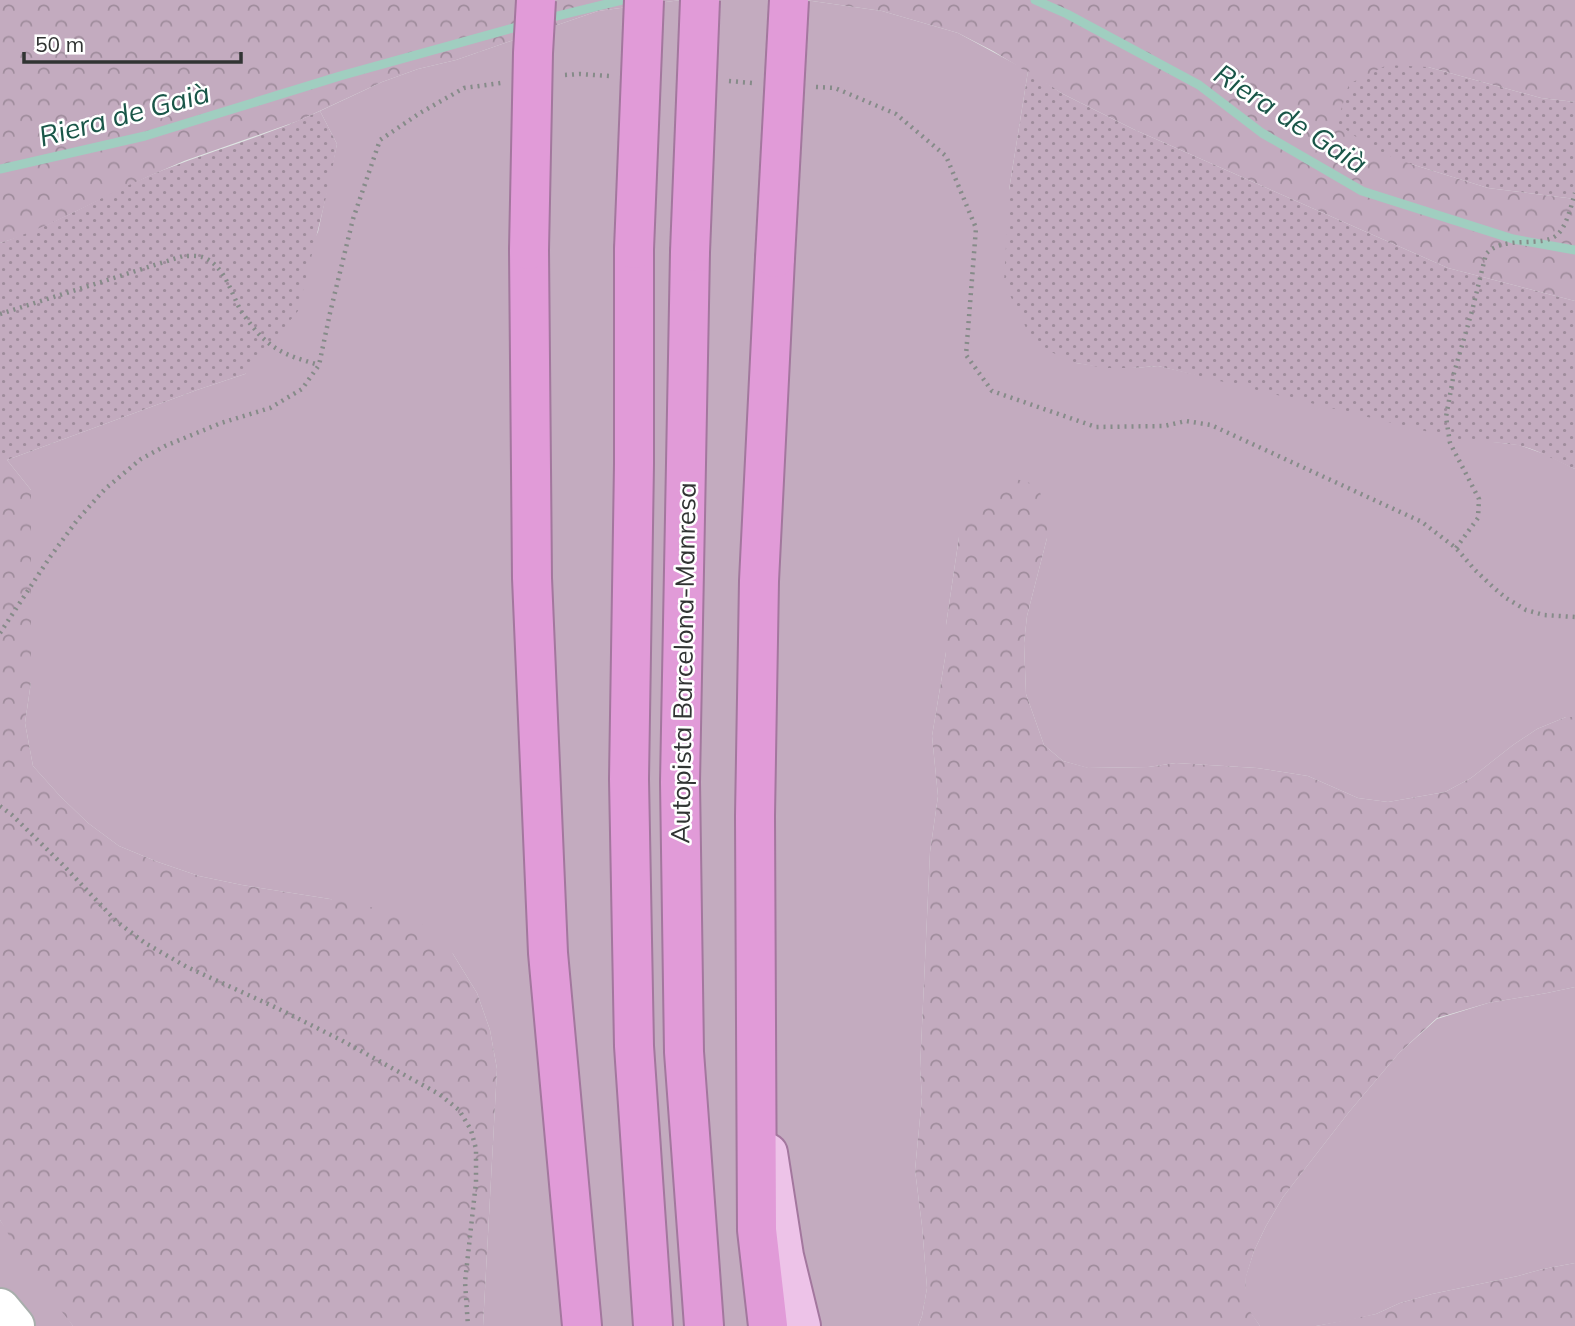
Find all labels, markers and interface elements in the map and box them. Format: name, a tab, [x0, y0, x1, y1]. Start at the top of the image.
scale bar	[24, 21, 242, 65]
text: 50 m	[35, 31, 84, 57]
water label: Riera de Gaià	[1208, 56, 1374, 180]
water label: Riera de Gaià	[35, 74, 213, 154]
street label: Autopista Barcelona-Manresa	[663, 482, 703, 844]

